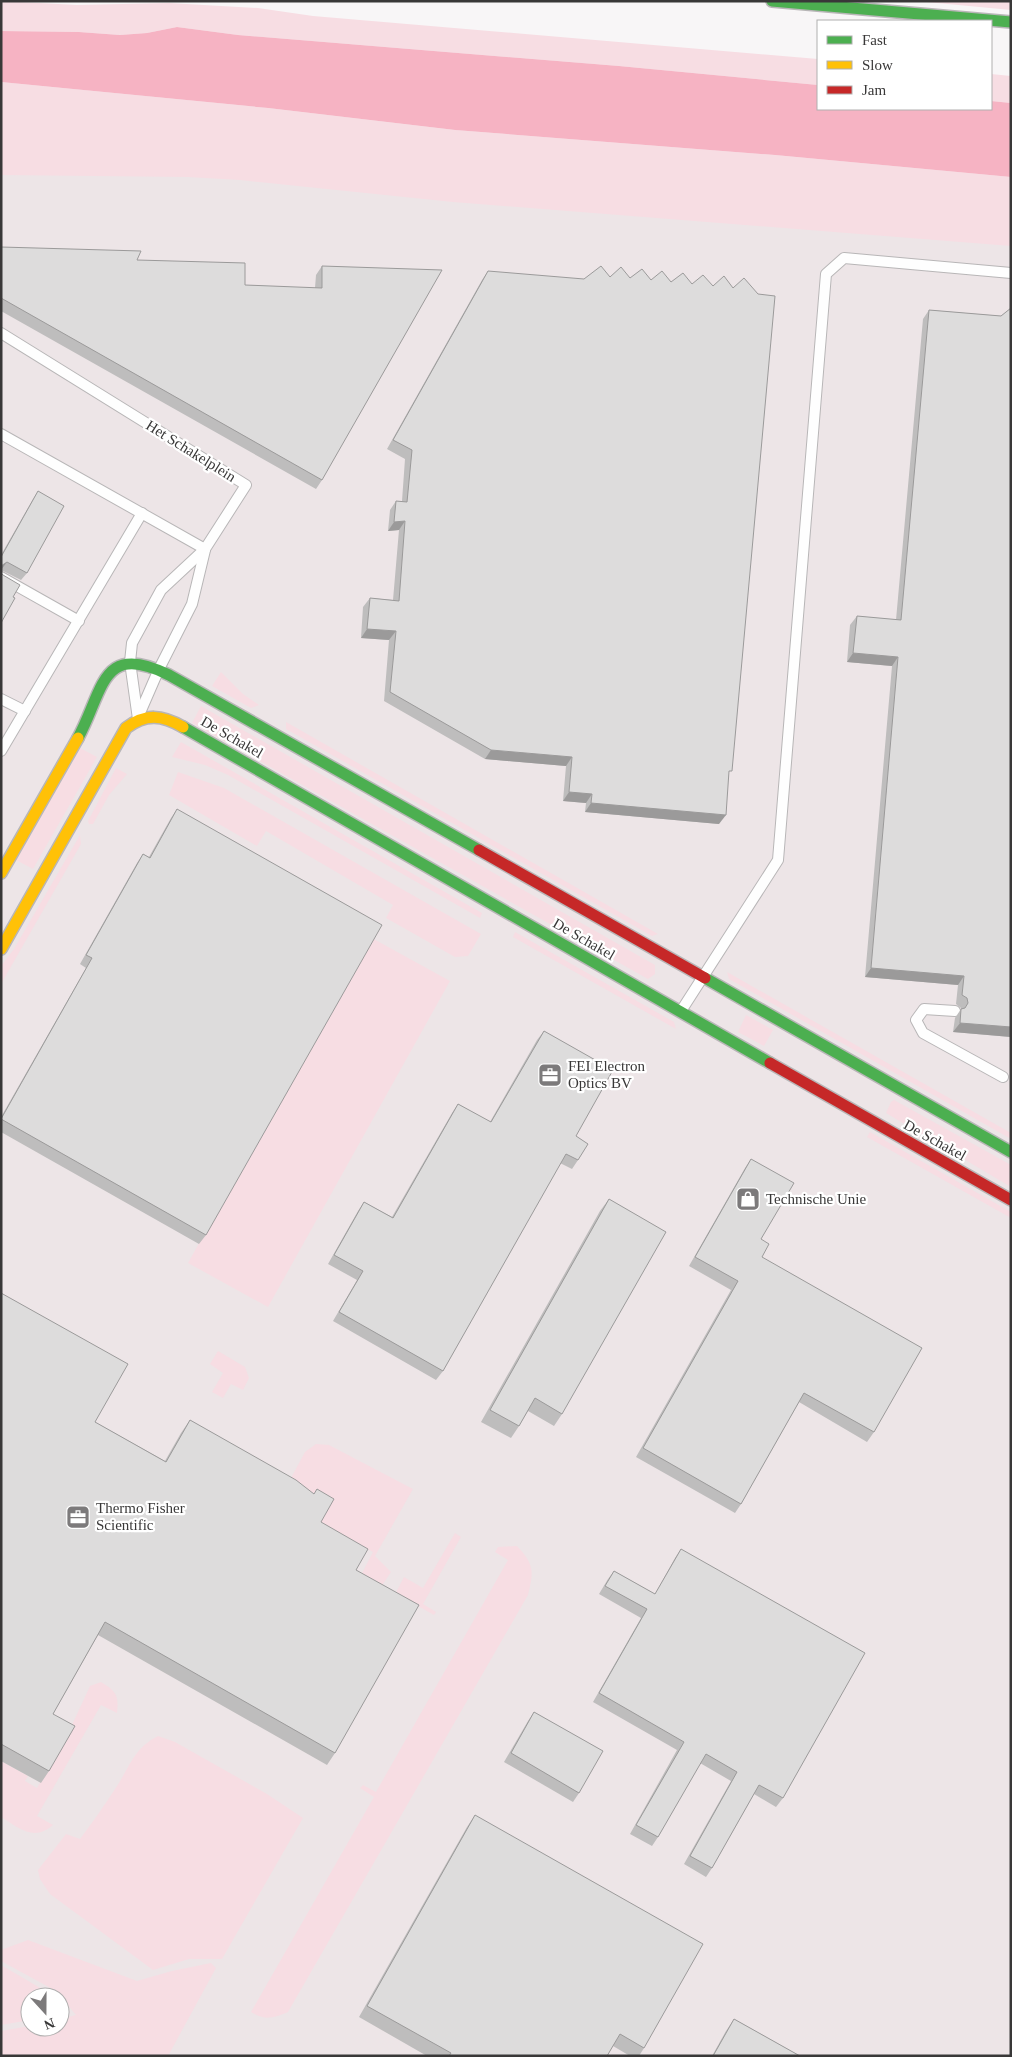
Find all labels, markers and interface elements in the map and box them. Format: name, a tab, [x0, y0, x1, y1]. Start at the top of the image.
legend	[817, 20, 992, 110]
text: Fast	[862, 32, 888, 48]
text: Slow	[862, 57, 893, 73]
text: Jam	[862, 82, 886, 98]
street label: Het Schakelplein	[143, 417, 239, 485]
street label: De Schakel	[198, 713, 266, 761]
street label: De Schakel	[550, 915, 618, 963]
place label: FEI Electron Optics BV	[568, 1058, 646, 1091]
office icon: FEI Electron Optics BV	[537, 1062, 563, 1088]
street label: De Schakel	[901, 1116, 969, 1164]
shop icon: Technische Unie	[735, 1186, 761, 1212]
place label: Technische Unie	[766, 1191, 867, 1207]
place label: Thermo Fisher Scientific	[96, 1500, 185, 1533]
office icon: Thermo Fisher Scientific	[65, 1504, 91, 1530]
north arrow	[20, 1987, 70, 2037]
text: N	[42, 2015, 57, 2032]

